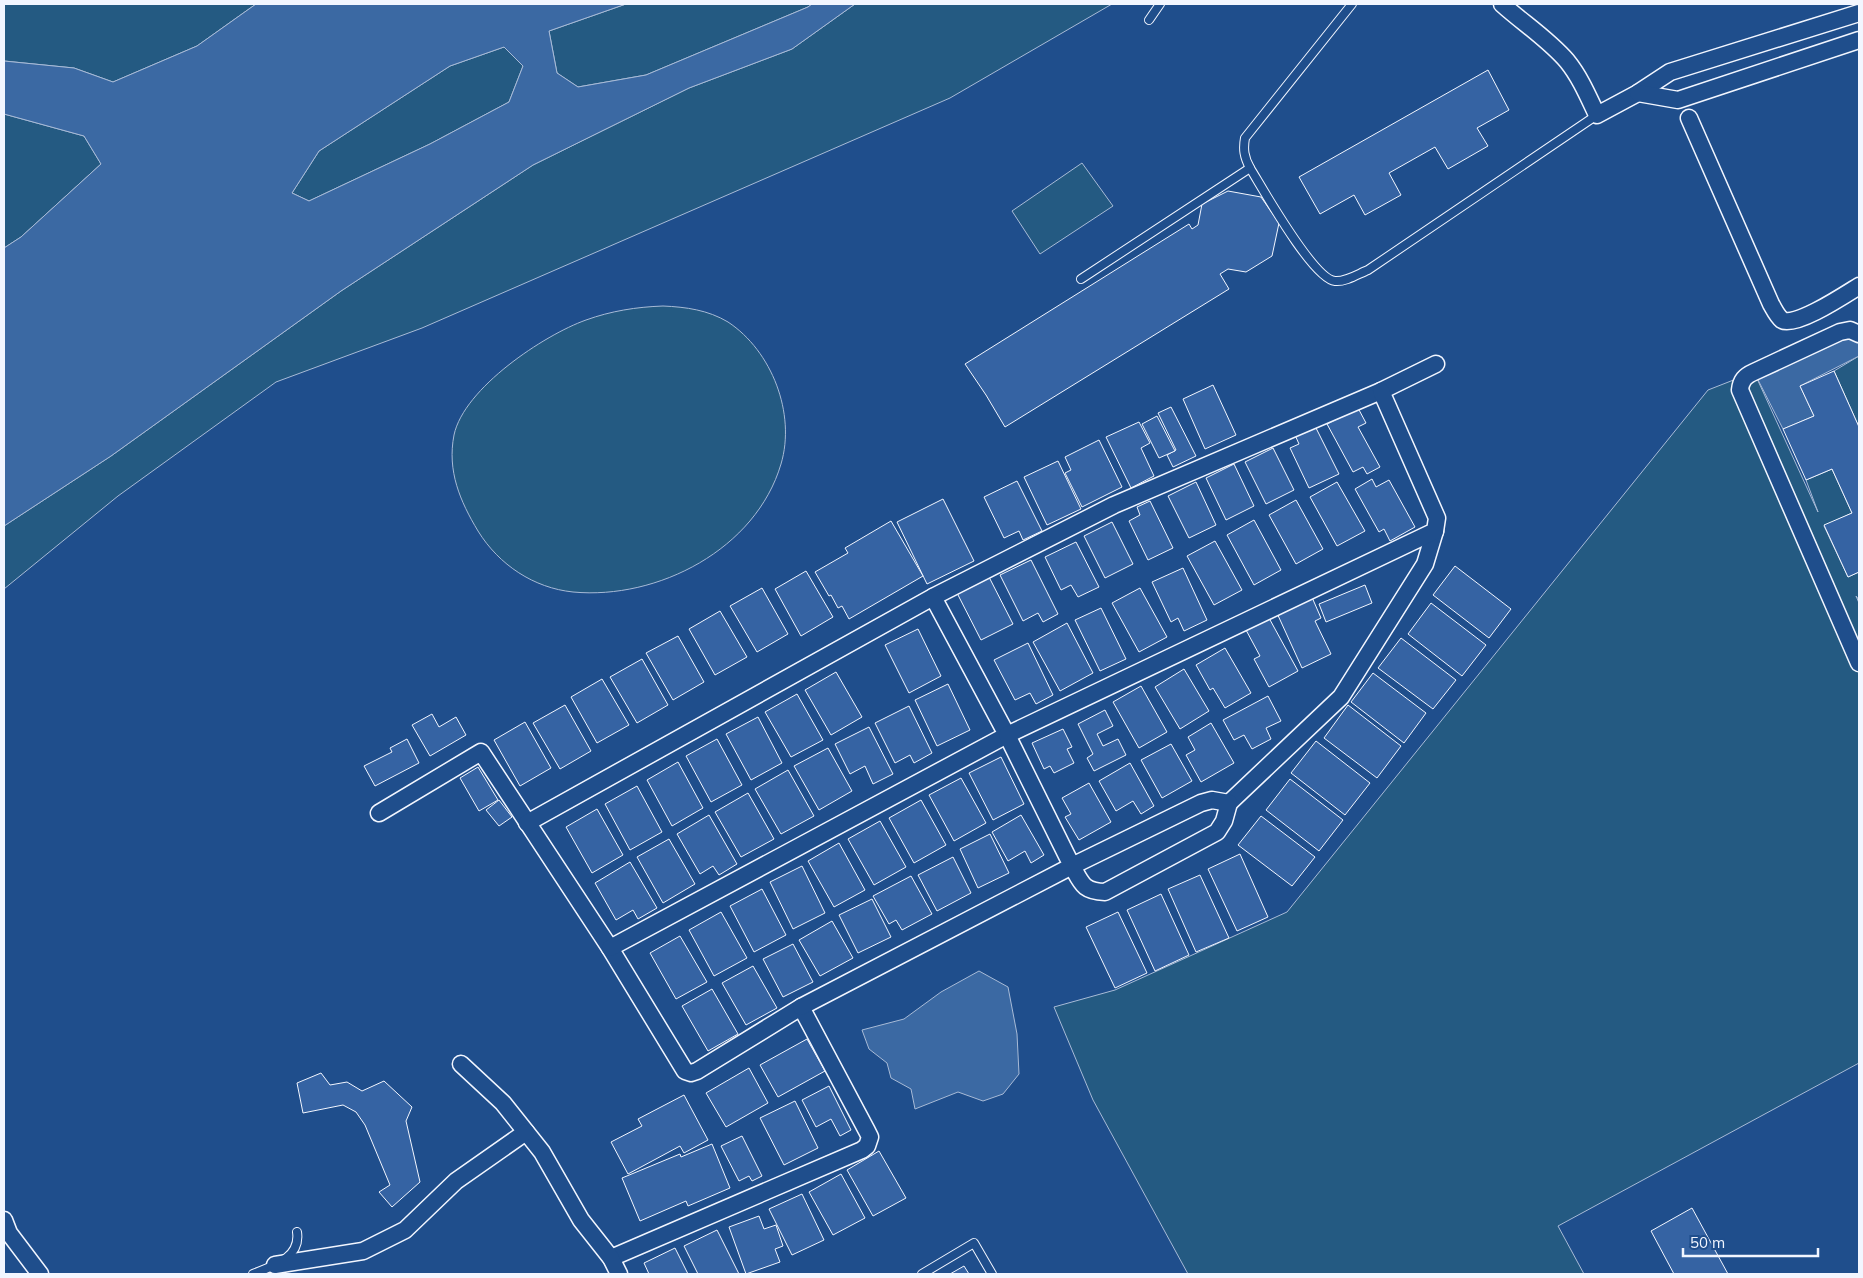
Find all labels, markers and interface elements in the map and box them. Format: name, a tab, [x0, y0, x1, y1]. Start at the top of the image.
scale bar	[1683, 1226, 1818, 1258]
text: 50 m	[1690, 1233, 1725, 1252]

